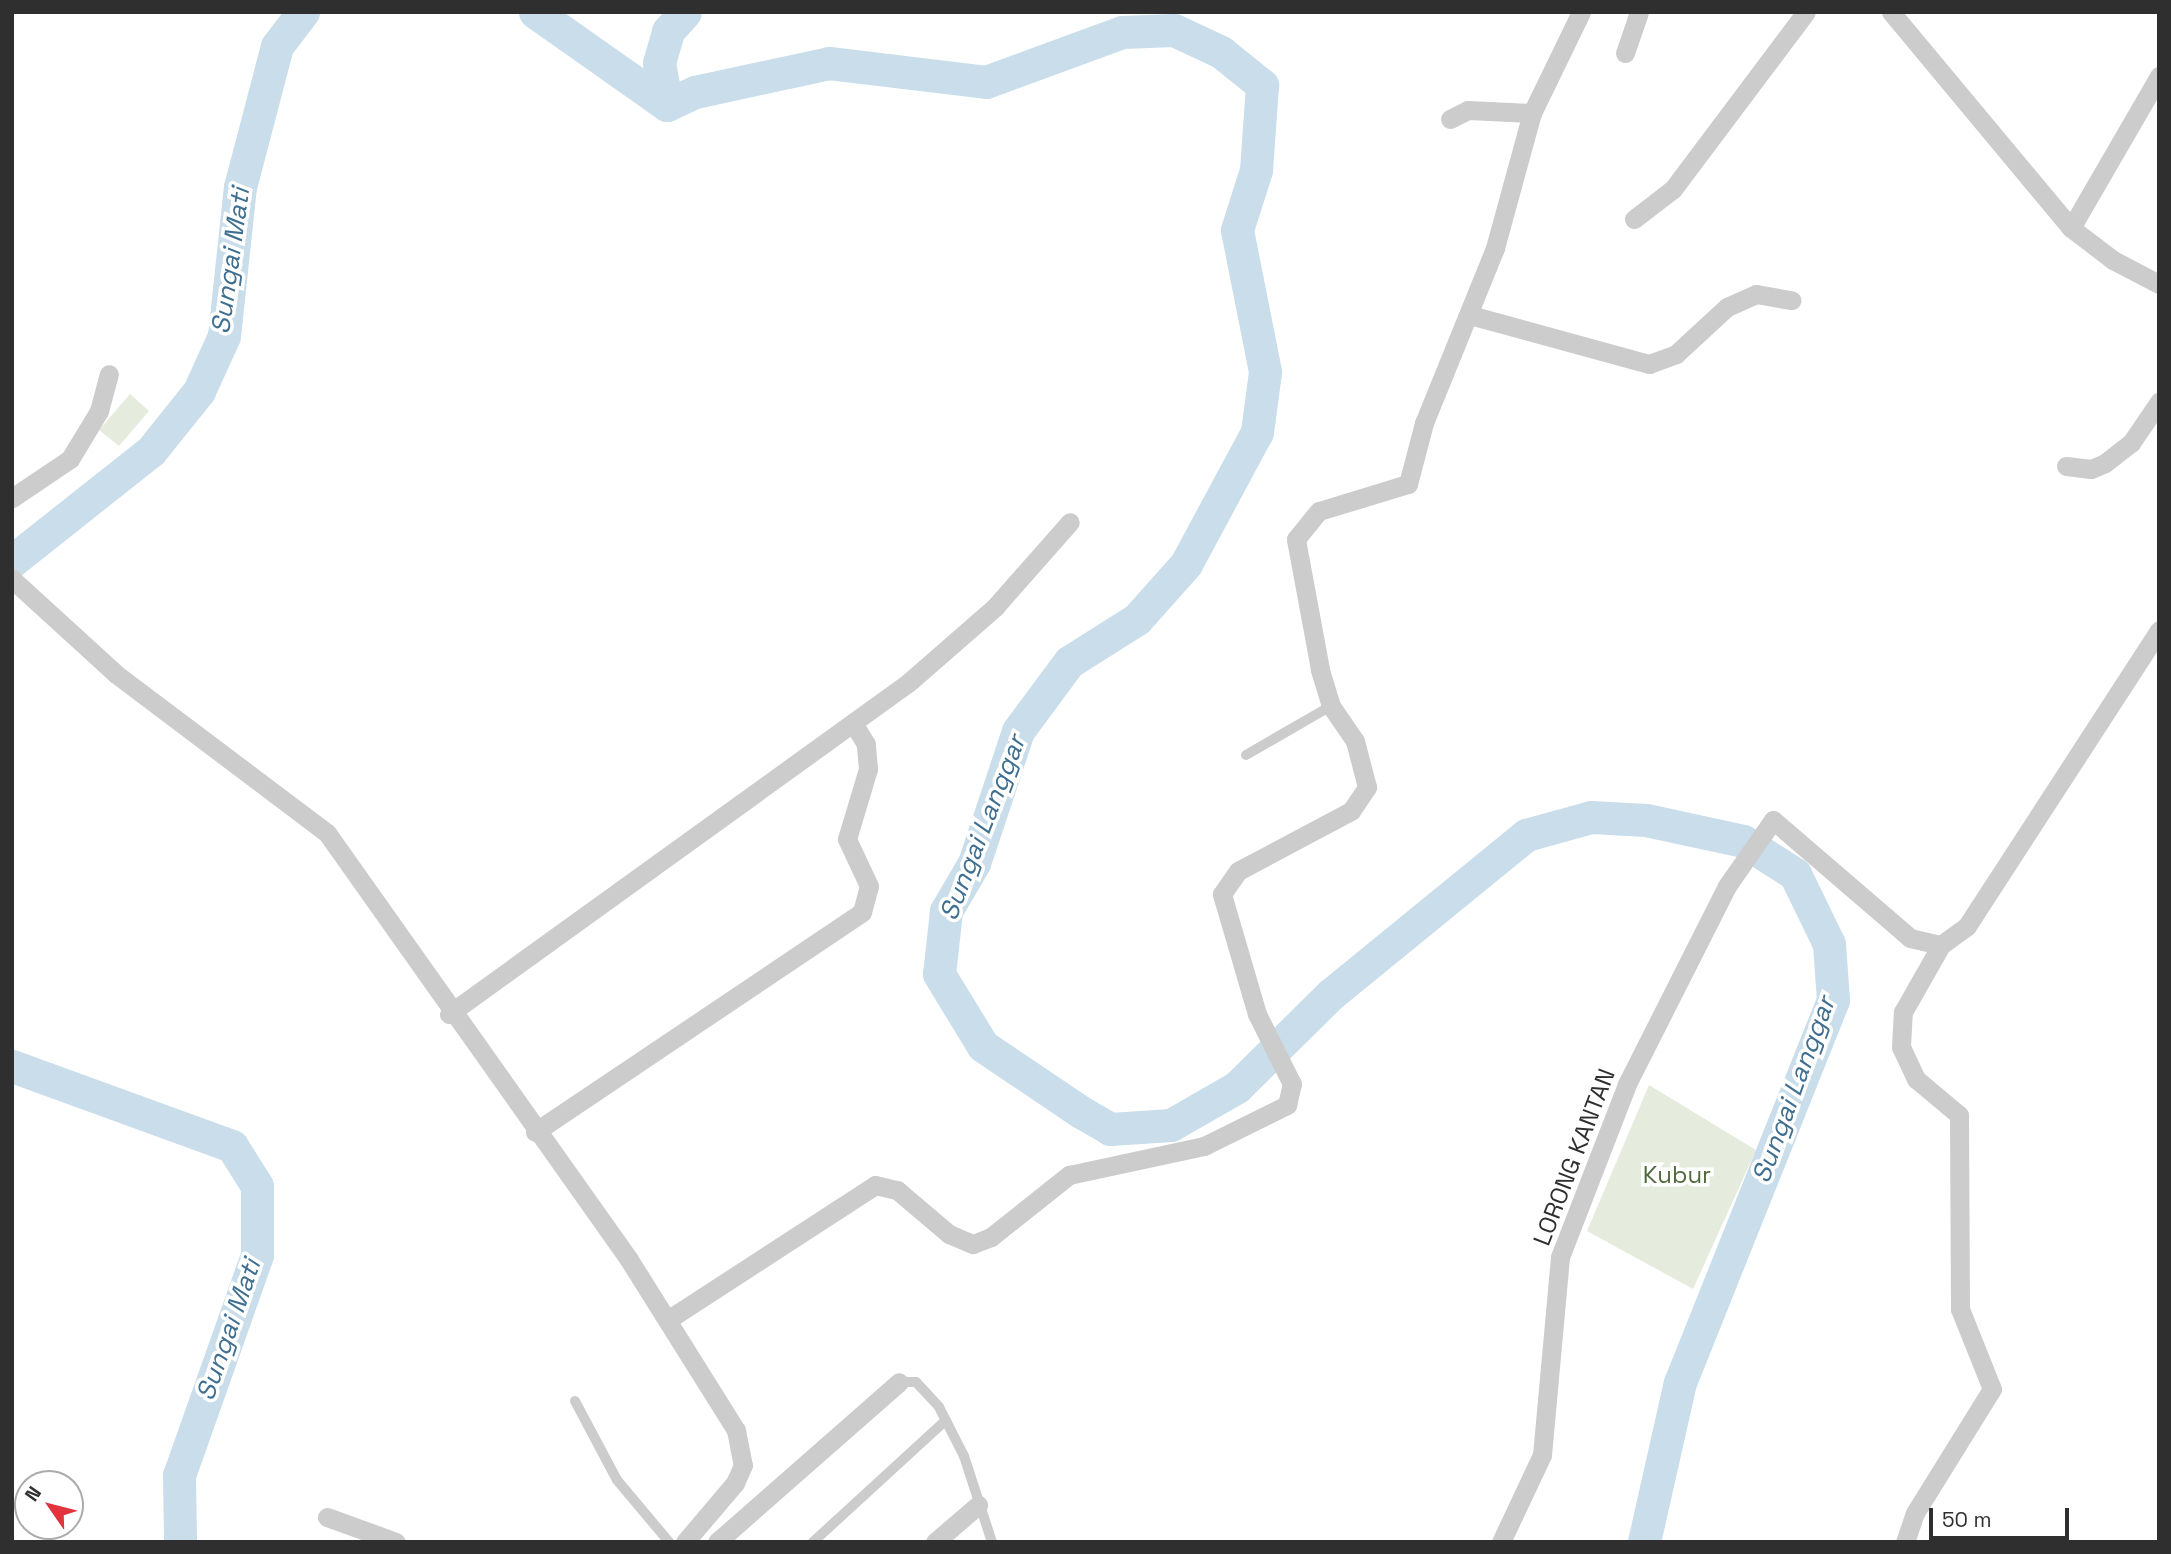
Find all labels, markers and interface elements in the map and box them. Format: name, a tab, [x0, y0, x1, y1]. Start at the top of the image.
water label: Sungai Mati	[205, 186, 257, 336]
water label: Sungai Langgar	[933, 731, 1033, 925]
water label: Sungai Langgar	[1746, 993, 1842, 1187]
street label: LORONG KANTAN	[1527, 1065, 1621, 1249]
park label: Kubur	[1643, 1161, 1711, 1189]
water label: Sungai Mati	[190, 1255, 268, 1405]
north arrow	[14, 1470, 84, 1540]
text: N	[19, 1481, 47, 1506]
scale bar	[1933, 1494, 2073, 1538]
text: 50 m	[1942, 1506, 1992, 1533]

